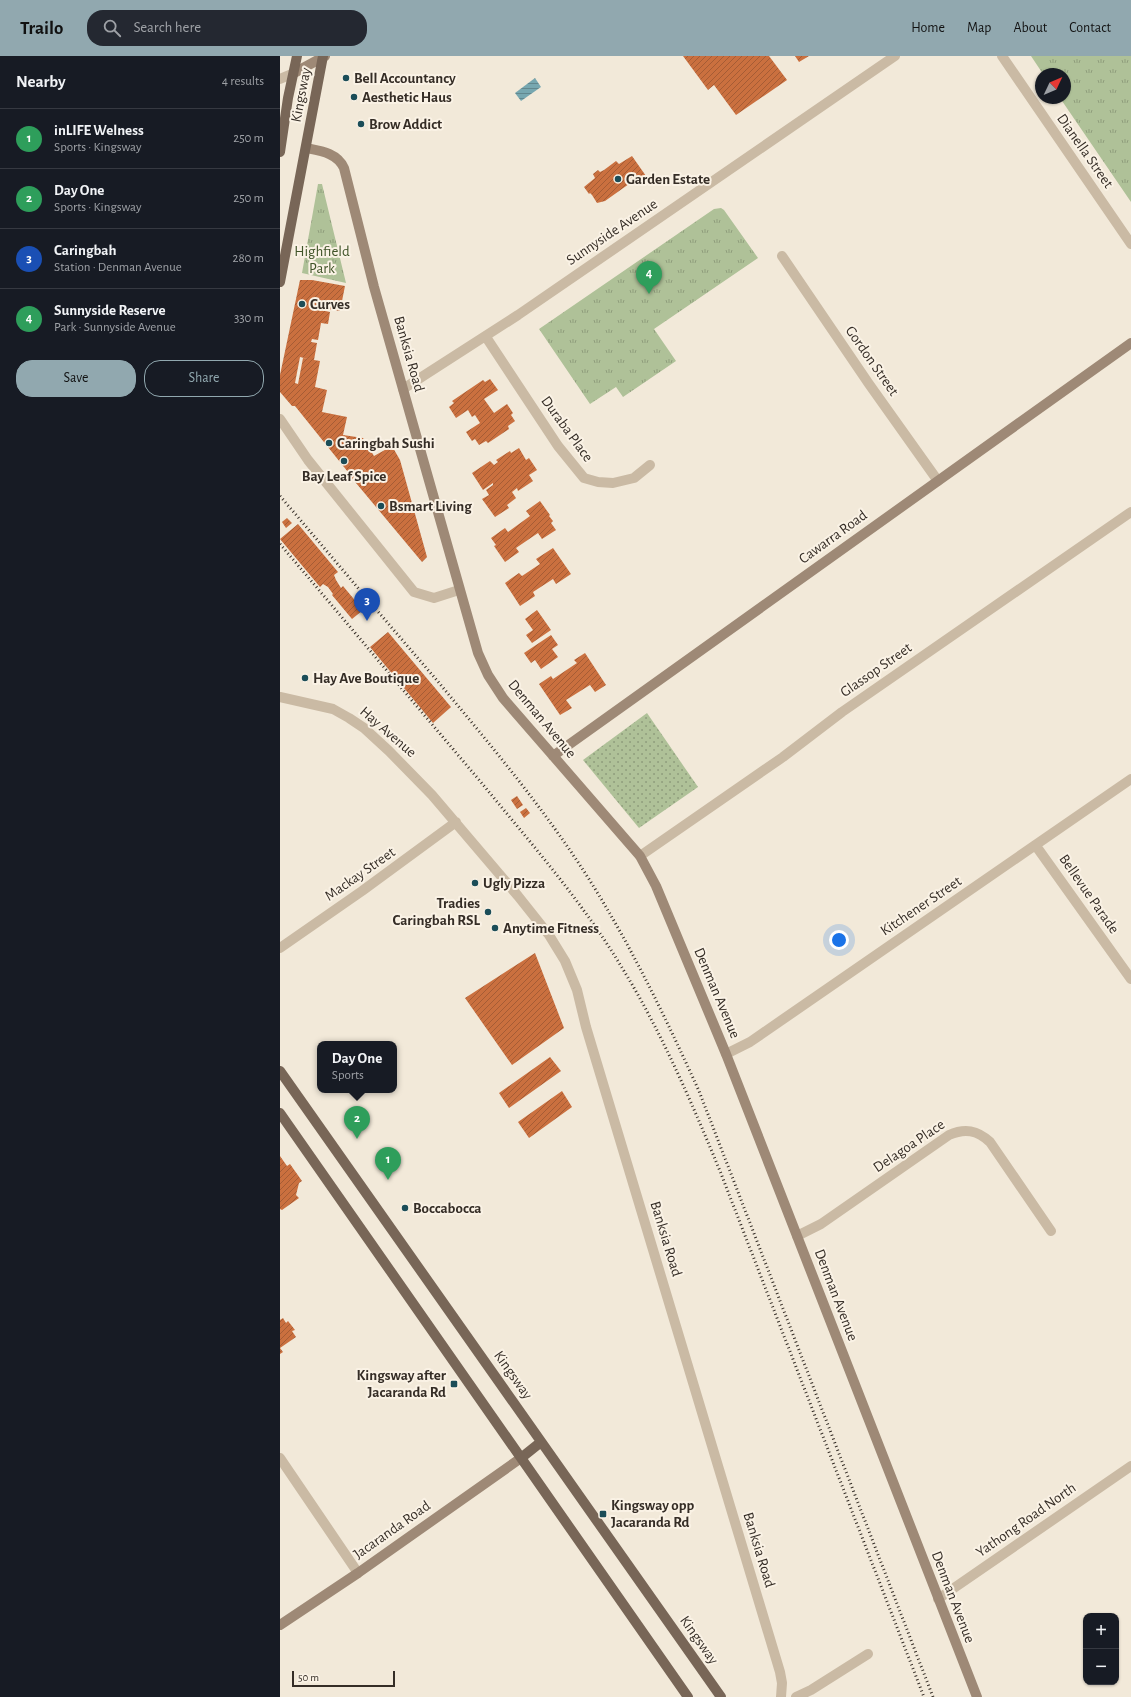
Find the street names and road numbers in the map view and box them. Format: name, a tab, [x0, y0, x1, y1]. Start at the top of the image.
street label: Kingsway	[288, 66, 314, 124]
street label: Dianella Street	[1054, 111, 1116, 191]
street label: Sunnyside Avenue	[564, 196, 660, 268]
street label: Banksia Road	[391, 315, 427, 394]
street label: Gordon Street	[843, 323, 902, 399]
street label: Duraba Place	[538, 393, 596, 465]
street label: Cawarra Road	[796, 507, 870, 567]
street label: Glassop Street	[838, 640, 915, 700]
street label: Denman Avenue	[505, 677, 579, 761]
street label: Hay Avenue	[357, 704, 419, 760]
street label: Mackay Street	[322, 844, 398, 904]
street label: Bellevue Parade	[1056, 852, 1122, 936]
street label: Kitchener Street	[878, 873, 964, 939]
street label: Denman Avenue	[691, 945, 743, 1041]
street label: Delagoa Place	[871, 1117, 947, 1175]
street label: Banksia Road	[647, 1200, 685, 1279]
street label: Denman Avenue	[812, 1247, 860, 1343]
street label: Kingsway	[491, 1348, 535, 1402]
street label: Yathong Road North	[973, 1480, 1079, 1560]
street label: Jacaranda Road	[351, 1498, 433, 1562]
street label: Banksia Road	[740, 1511, 778, 1590]
street label: Denman Avenue	[929, 1549, 977, 1645]
street label: Kingsway	[677, 1613, 721, 1667]

